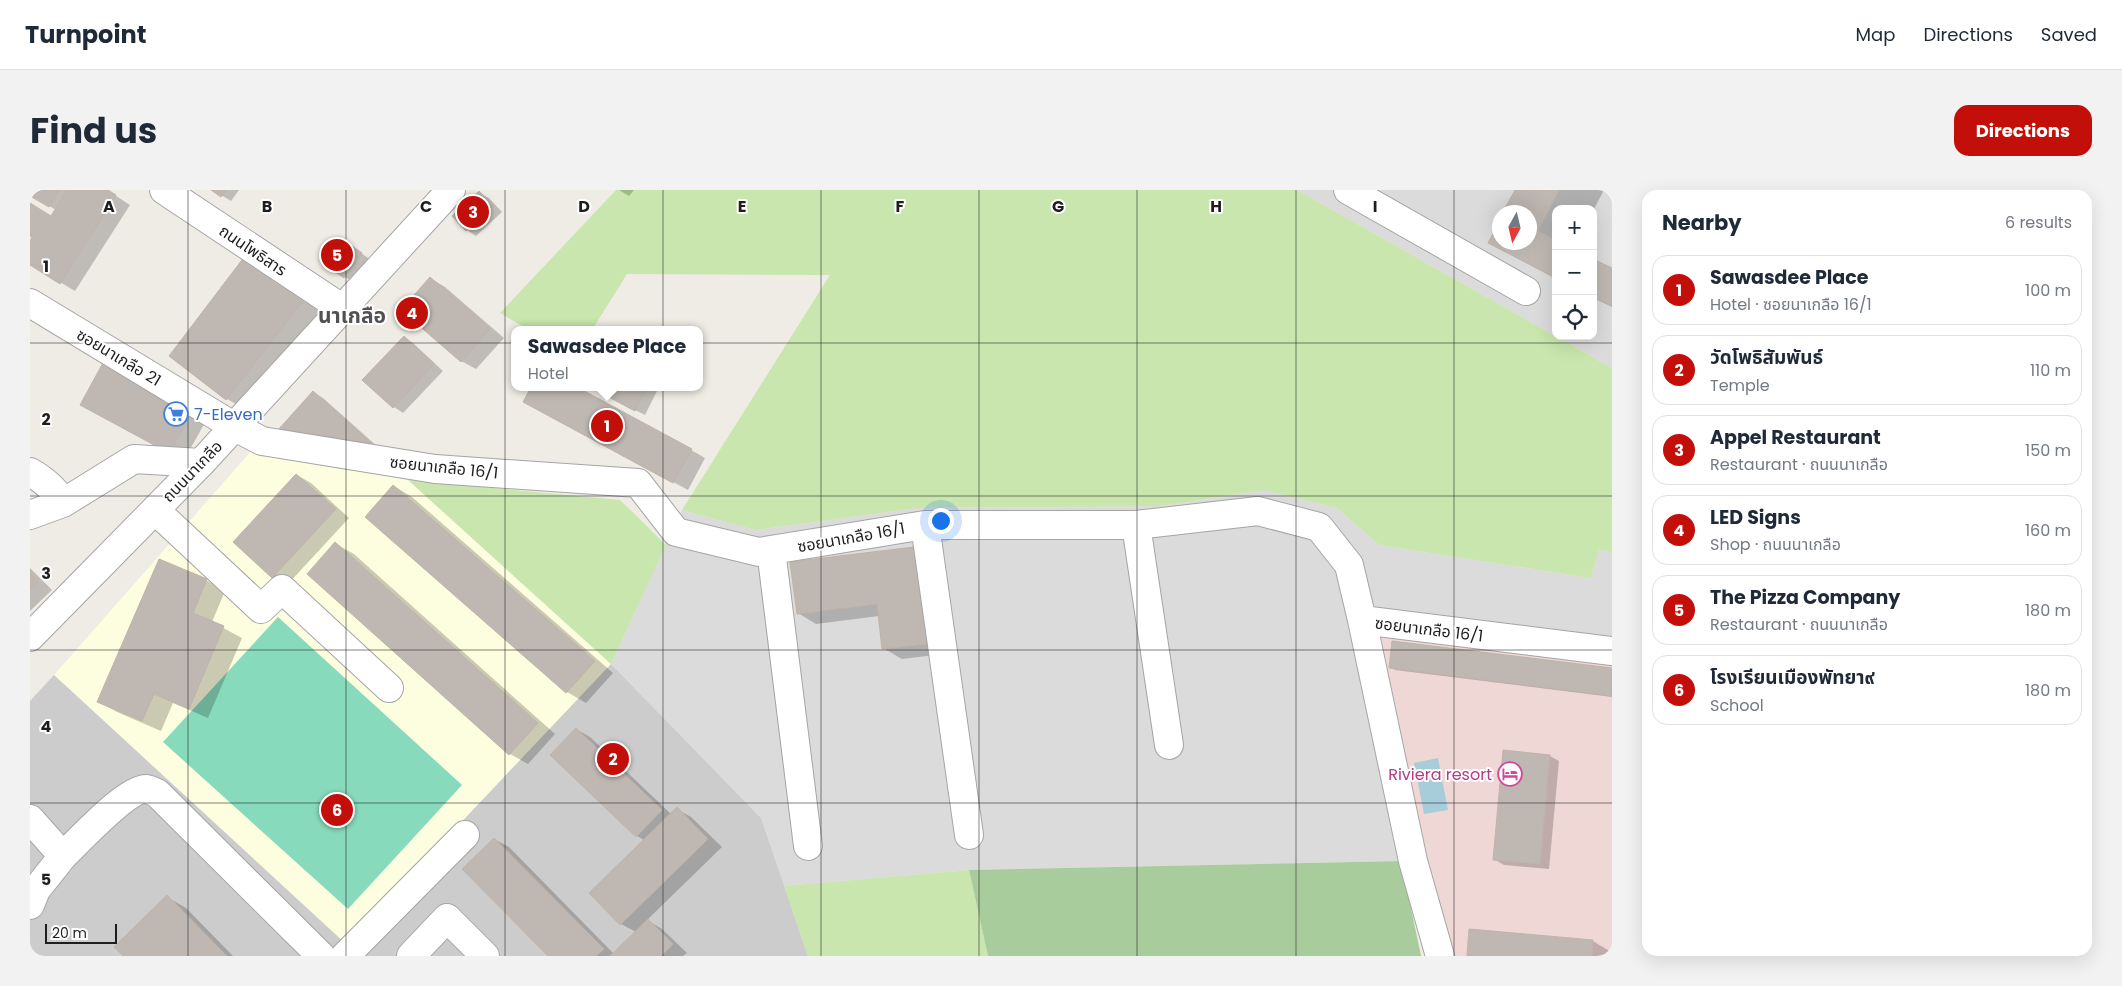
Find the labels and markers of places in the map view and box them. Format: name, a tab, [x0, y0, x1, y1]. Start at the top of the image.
pin: 3	[457, 193, 489, 231]
pin: 5	[321, 236, 353, 274]
pin: 4	[396, 294, 428, 332]
supermarket icon: 7-Eleven	[163, 401, 189, 427]
place label: 7-Eleven	[194, 403, 263, 426]
pin: 1	[591, 407, 623, 445]
pin: 2	[597, 740, 629, 778]
hotel icon: Riviera resort	[1497, 761, 1523, 787]
place label: Riviera resort	[1388, 763, 1492, 786]
pin: 6	[321, 791, 353, 829]

